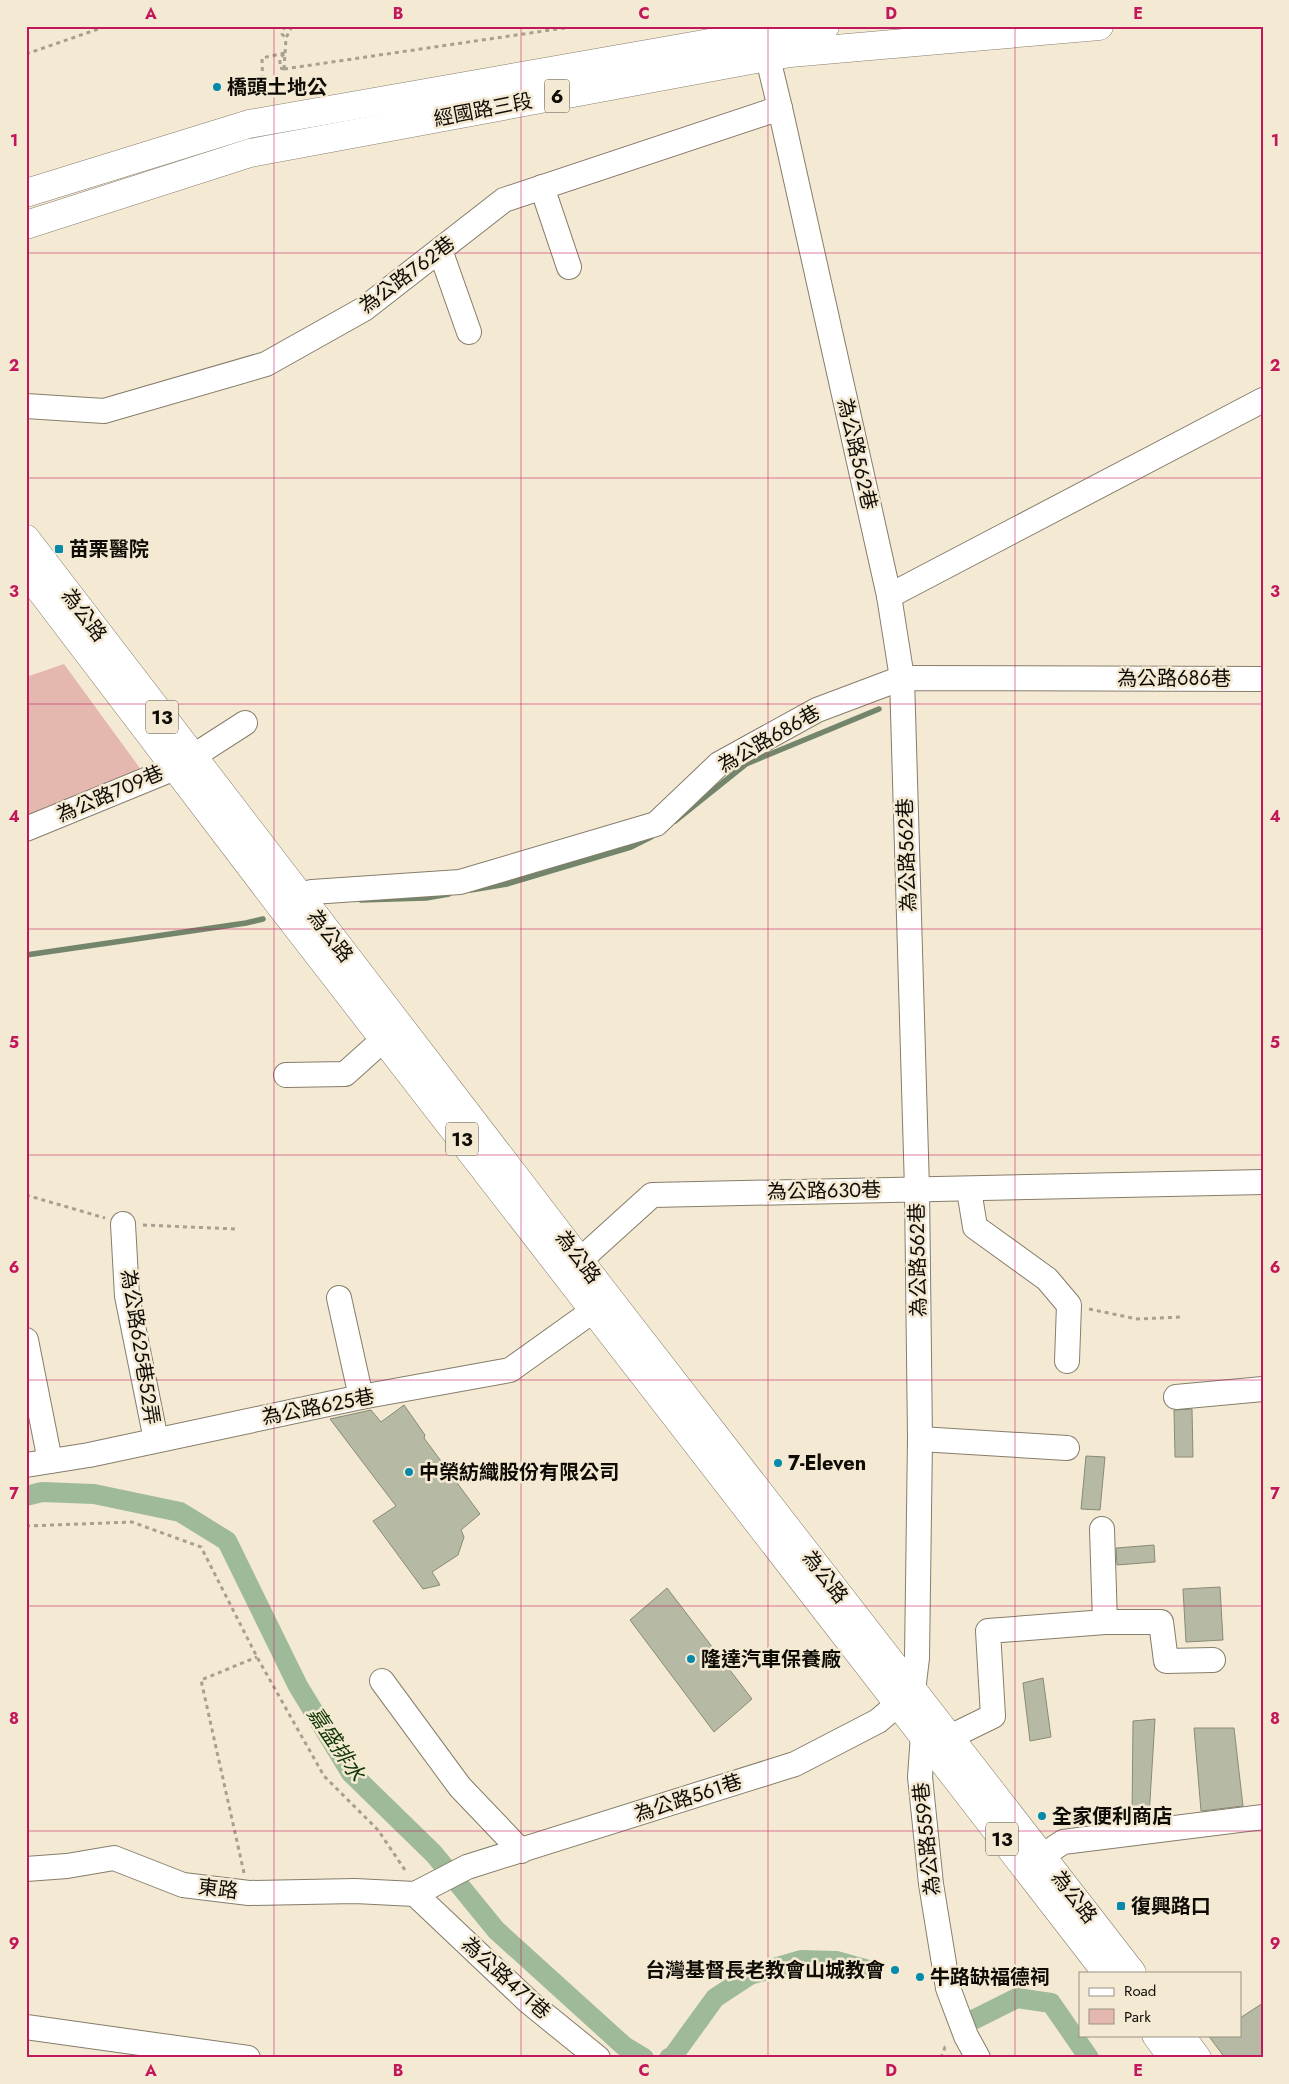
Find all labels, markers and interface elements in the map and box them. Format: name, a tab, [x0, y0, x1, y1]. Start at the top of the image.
text: A	[144, 2, 157, 25]
text: B	[393, 2, 403, 25]
text: C	[638, 2, 650, 25]
text: D	[885, 2, 897, 25]
text: E	[1133, 2, 1143, 25]
place label: 橋頭土地公	[227, 73, 327, 102]
road number: 6	[544, 80, 570, 112]
marker: 橋頭土地公	[211, 81, 223, 93]
street label: 經國路三段	[431, 86, 535, 134]
text: 1	[10, 129, 18, 152]
text: 1	[1271, 129, 1279, 152]
street label: 為公路762巷	[353, 229, 461, 321]
text: 2	[9, 354, 19, 377]
text: 2	[1270, 354, 1280, 377]
street label: 為公路562巷	[830, 395, 884, 513]
place label: 苗栗醫院	[69, 535, 149, 564]
marker: 苗栗醫院	[53, 543, 65, 555]
text: 3	[9, 580, 19, 603]
text: 3	[1270, 580, 1280, 603]
street label: 為公路	[54, 582, 114, 648]
street label: 為公路686巷	[1117, 664, 1231, 693]
street label: 為公路686巷	[712, 698, 826, 780]
road number: 13	[146, 700, 178, 734]
street label: 為公路709巷	[52, 758, 168, 830]
street label: 為公路562巷	[891, 797, 923, 913]
text: 4	[8, 805, 20, 828]
text: 4	[1269, 805, 1281, 828]
street label: 為公路	[300, 903, 360, 969]
text: 5	[9, 1031, 19, 1054]
text: 5	[1270, 1031, 1280, 1054]
road number: 13	[446, 1122, 478, 1156]
street label: 為公路630巷	[767, 1176, 881, 1206]
street label: 為公路562巷	[903, 1203, 933, 1317]
street label: 為公路	[548, 1224, 608, 1290]
text: 6	[9, 1256, 19, 1279]
text: 6	[1270, 1256, 1280, 1279]
street label: 為公路625巷52弄	[113, 1267, 167, 1427]
street label: 為公路625巷	[259, 1382, 377, 1432]
place label: 7-Eleven	[788, 1449, 866, 1478]
marker: 7-Eleven	[772, 1457, 784, 1469]
place label: 中榮紡織股份有限公司	[419, 1458, 619, 1487]
marker: 中榮紡織股份有限公司	[403, 1466, 415, 1478]
text: 7	[9, 1482, 19, 1505]
text: 7	[1270, 1482, 1280, 1505]
street label: 為公路	[795, 1544, 855, 1610]
place label: 隆達汽車保養廠	[701, 1645, 841, 1674]
marker: 隆達汽車保養廠	[685, 1653, 697, 1665]
water label: 嘉盛排水	[300, 1701, 372, 1788]
text: 8	[9, 1707, 19, 1730]
text: 8	[1270, 1707, 1280, 1730]
street label: 為公路561巷	[630, 1767, 746, 1829]
street label: 為公路559巷	[907, 1781, 947, 1897]
place label: 全家便利商店	[1052, 1802, 1172, 1831]
marker: 全家便利商店	[1036, 1810, 1048, 1822]
road number: 13	[986, 1822, 1018, 1856]
street label: 為公路	[1044, 1864, 1104, 1930]
street label: 東路	[196, 1872, 240, 1906]
place label: 復興路口	[1131, 1892, 1211, 1921]
marker: 復興路口	[1115, 1900, 1127, 1912]
street label: 為公路471巷	[455, 1930, 557, 2026]
text: 9	[9, 1932, 19, 1955]
text: 9	[1270, 1932, 1280, 1955]
place label: 台灣基督長老教會山城教會	[645, 1956, 885, 1985]
place label: 牛路缺福德祠	[930, 1963, 1050, 1992]
marker: 台灣基督長老教會山城教會	[889, 1964, 901, 1976]
marker: 牛路缺福德祠	[914, 1971, 926, 1983]
legend	[1079, 1972, 1242, 2036]
text: Road	[1124, 1980, 1156, 2002]
text: Park	[1124, 2006, 1151, 2028]
text: A	[144, 2059, 157, 2082]
text: B	[393, 2059, 403, 2082]
text: C	[638, 2059, 650, 2082]
text: D	[885, 2059, 897, 2082]
text: E	[1133, 2059, 1143, 2082]

